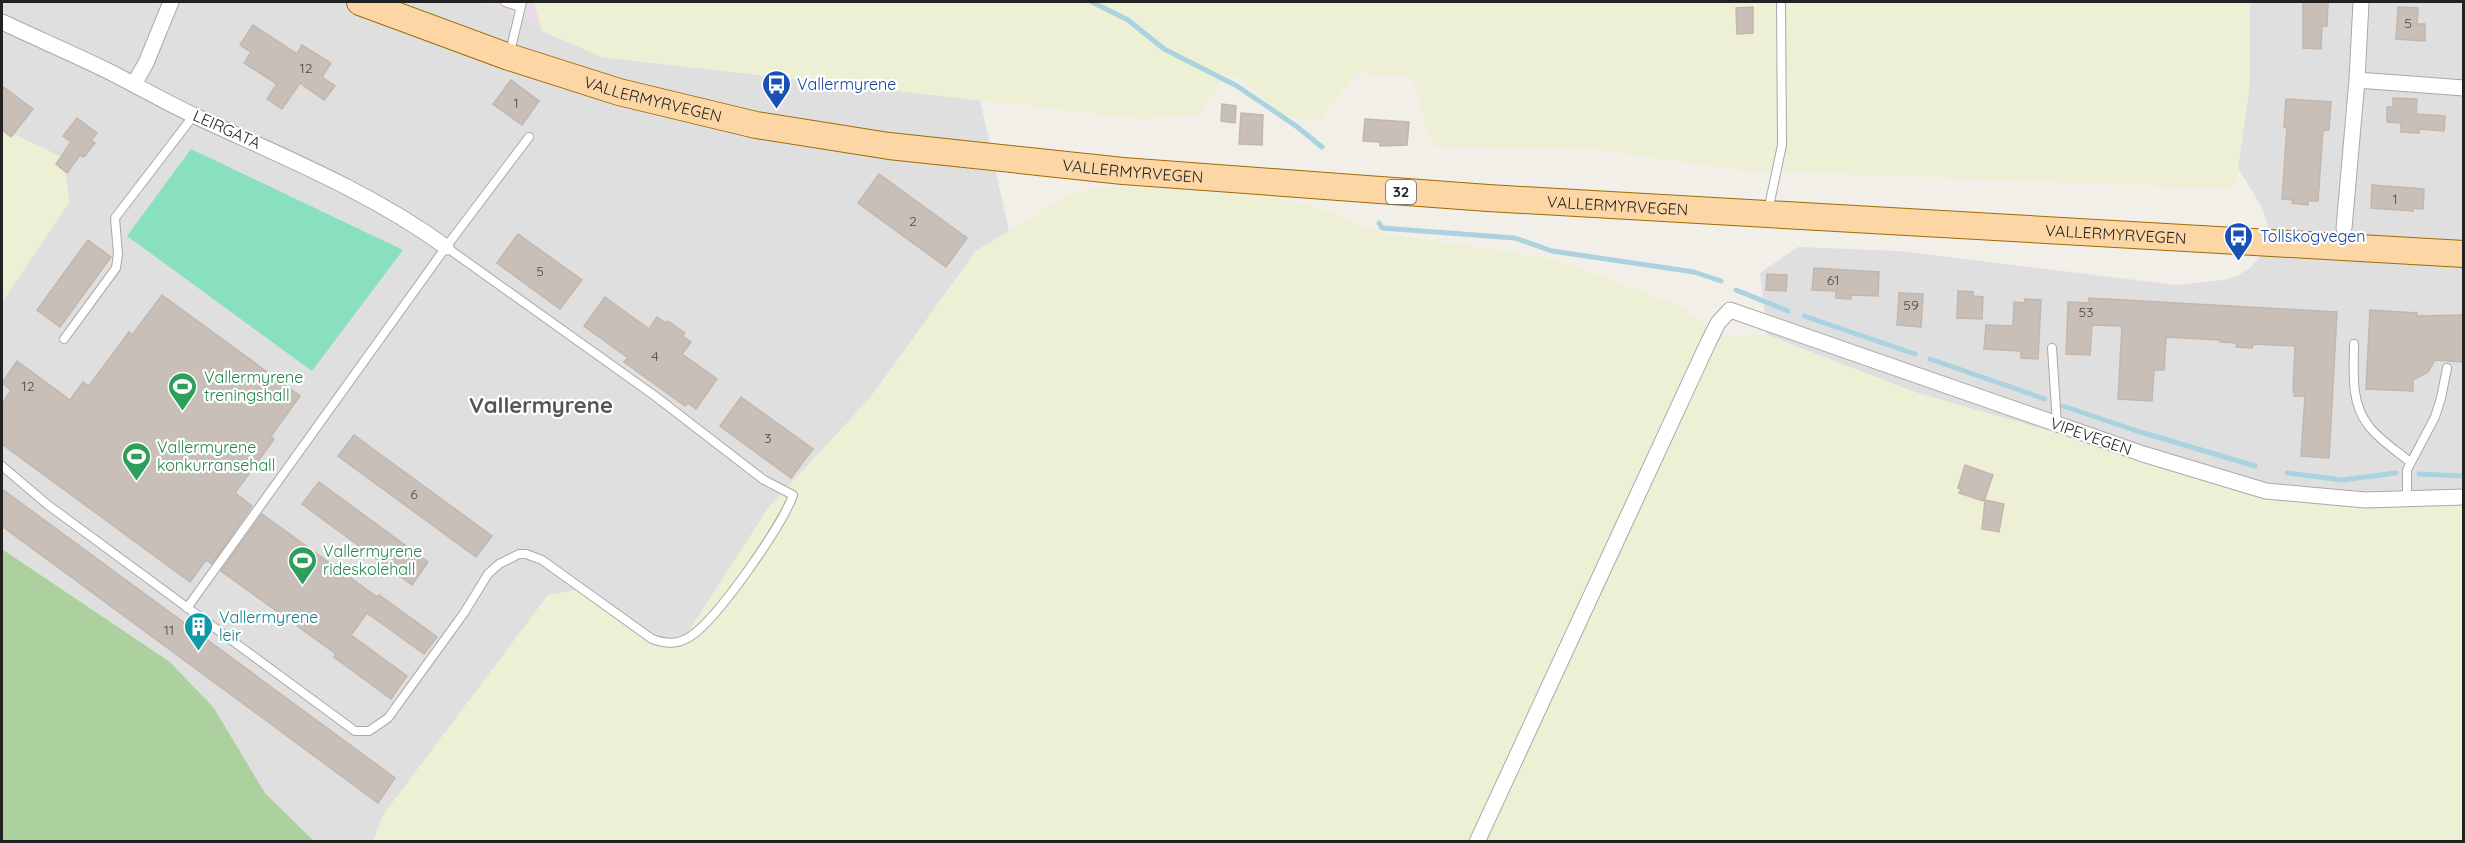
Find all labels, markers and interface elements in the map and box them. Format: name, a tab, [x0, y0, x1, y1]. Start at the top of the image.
house number: 5	[2404, 14, 2412, 32]
house number: 12	[300, 59, 313, 77]
bus stop icon: Vallermyrene	[760, 68, 792, 110]
street label: VALLERMYRVEGEN	[582, 72, 724, 126]
place label: Vallermyrene	[797, 74, 896, 94]
house number: 1	[513, 94, 519, 112]
street label: LEIRGATA	[190, 105, 264, 153]
street label: VALLERMYRVEGEN	[1061, 155, 1204, 187]
road number: 32	[1386, 180, 1416, 204]
house number: 1	[2392, 190, 2398, 208]
street label: VALLERMYRVEGEN	[1546, 191, 1689, 219]
house number: 2	[909, 212, 917, 230]
street label: VALLERMYRVEGEN	[2045, 220, 2187, 248]
bus stop icon: Tollskogvegen	[2223, 220, 2255, 262]
place label: Tollskogvegen	[2260, 226, 2365, 246]
house number: 5	[536, 262, 544, 280]
house number: 61	[1827, 271, 1839, 289]
house number: 59	[1903, 296, 1919, 314]
house number: 53	[2079, 303, 2093, 321]
house number: 4	[651, 347, 659, 365]
place label: Vallermyrene treningshall	[204, 367, 303, 405]
sports icon: Vallermyrene treningshall	[167, 370, 199, 412]
house number: 12	[22, 377, 35, 395]
district label: Vallermyrene	[469, 391, 613, 419]
street label: VIPEVEGEN	[2048, 413, 2134, 459]
house number: 3	[764, 429, 772, 447]
place label: Vallermyrene konkurransehall	[157, 437, 275, 475]
sports icon: Vallermyrene konkurransehall	[120, 440, 152, 482]
house number: 6	[410, 485, 418, 503]
place label: Vallermyrene rideskolehall	[323, 541, 422, 579]
sports icon: Vallermyrene rideskolehall	[286, 544, 318, 586]
place label: Vallermyrene leir	[219, 607, 318, 645]
building icon: Vallermyrene leir	[182, 610, 214, 652]
house number: 11	[164, 621, 174, 639]

